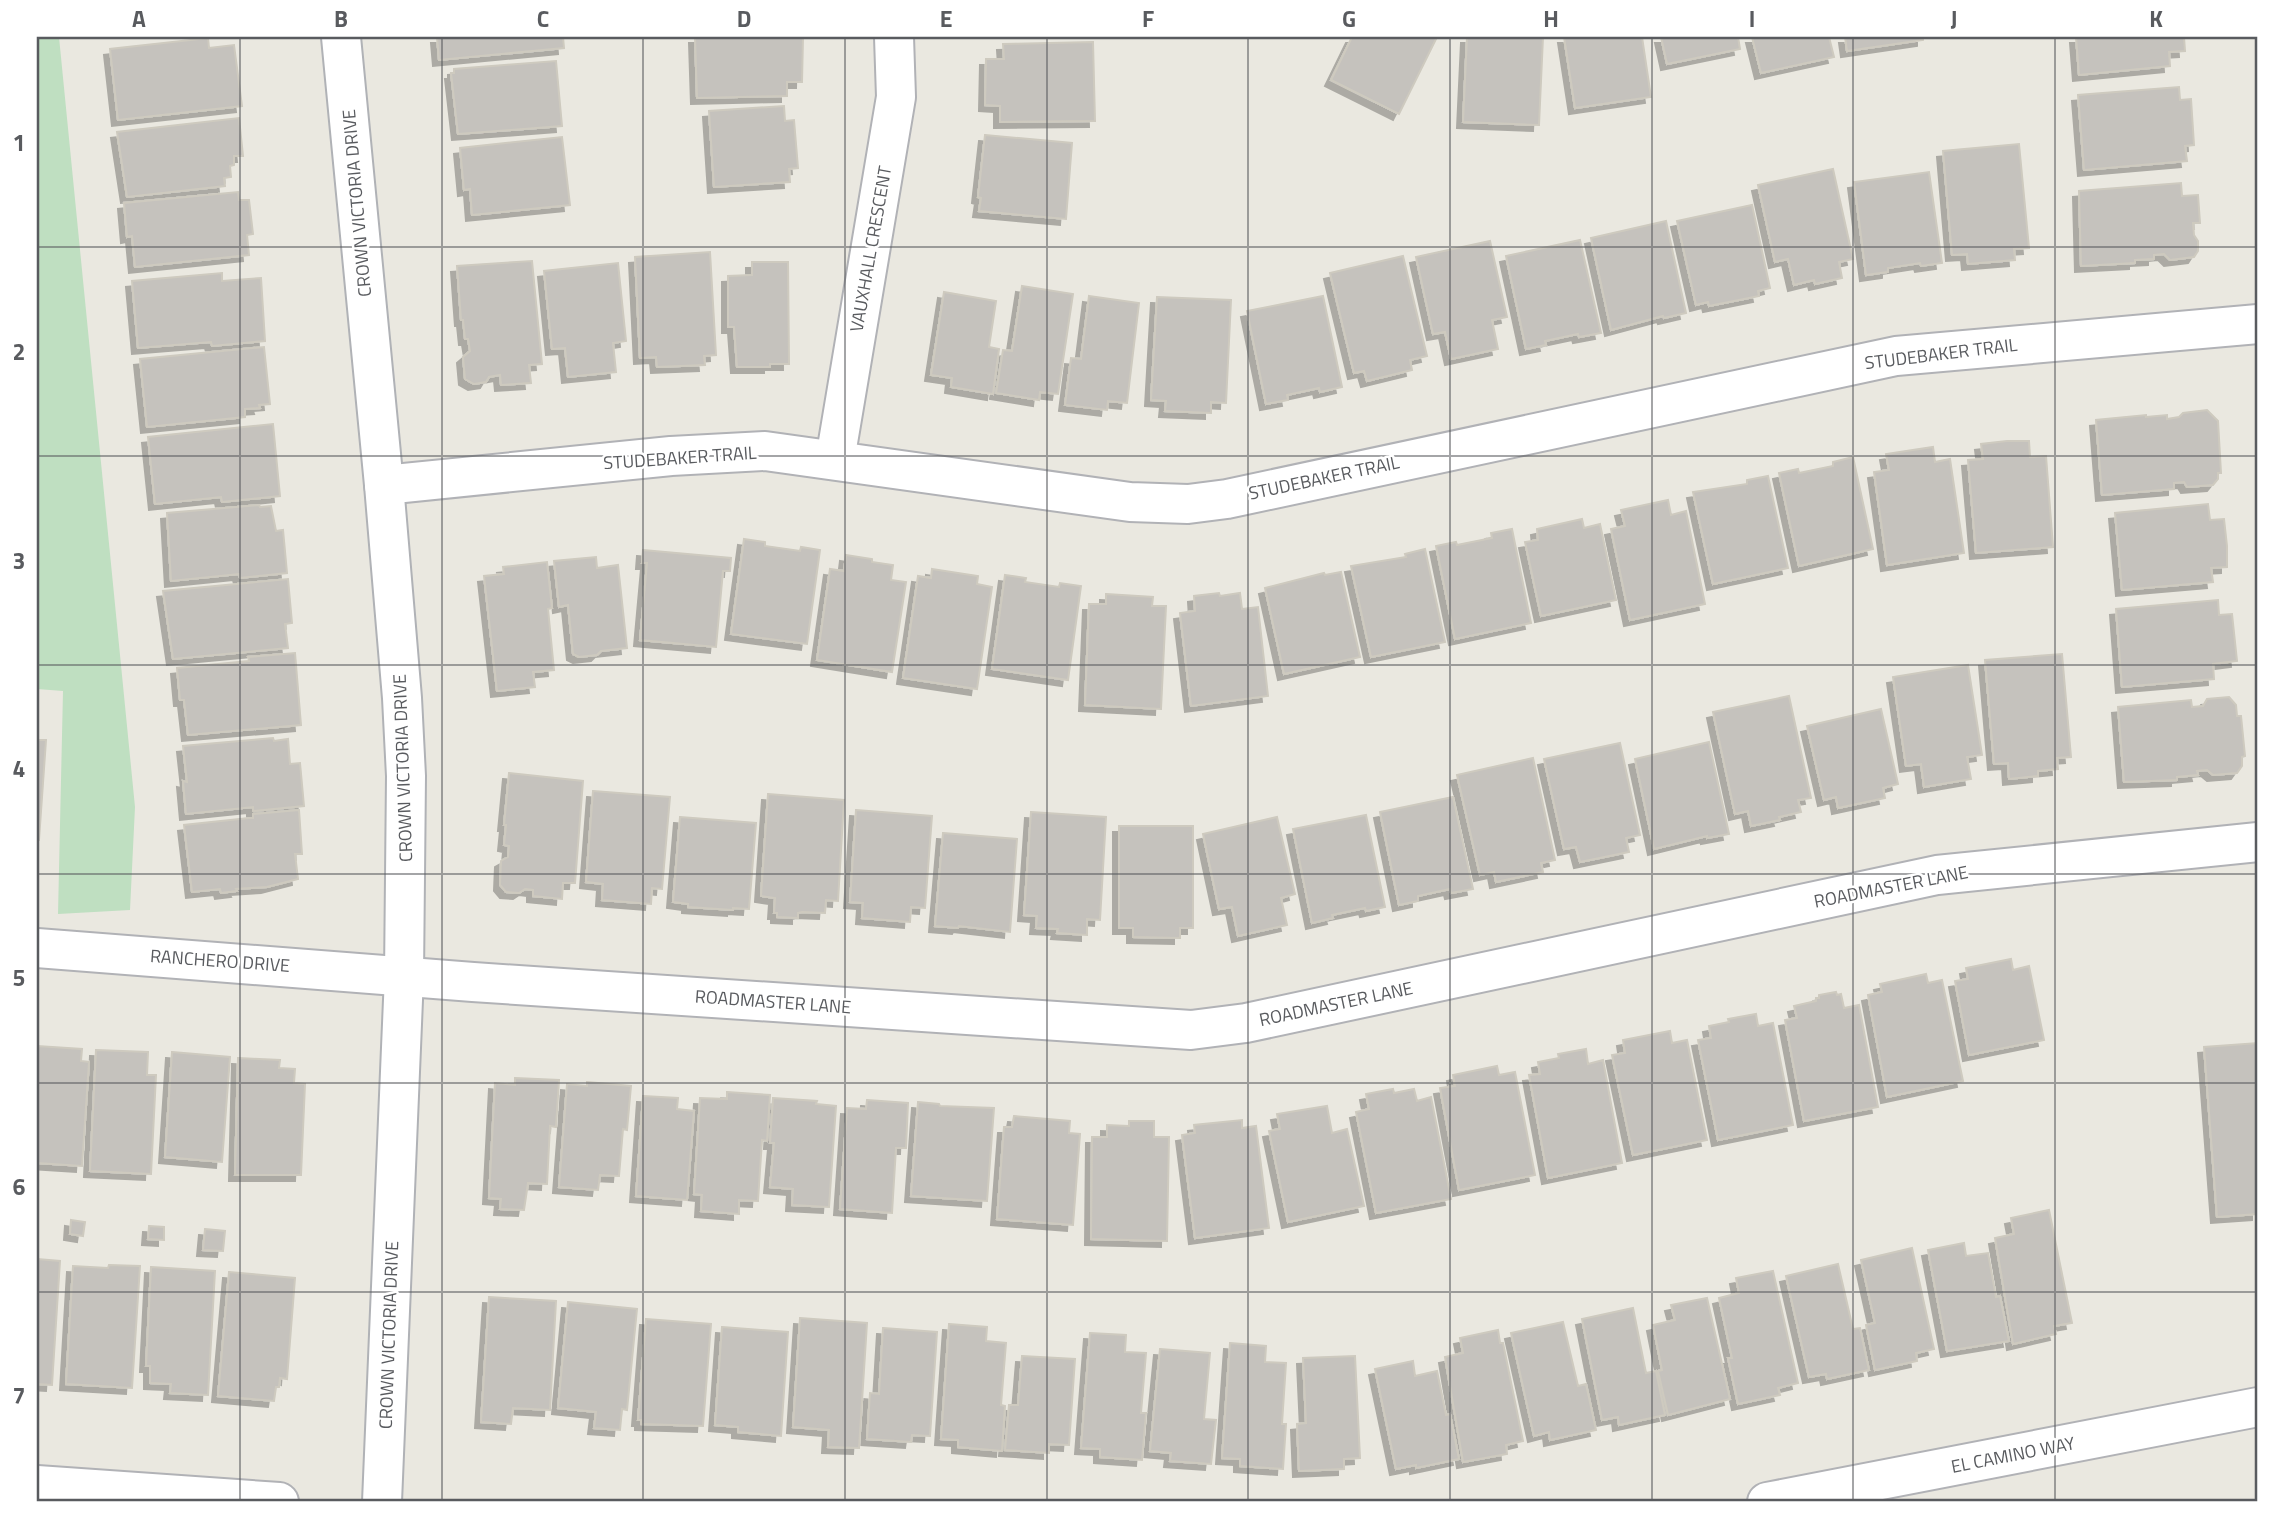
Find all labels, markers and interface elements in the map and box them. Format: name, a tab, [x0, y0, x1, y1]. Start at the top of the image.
text: A	[132, 1, 146, 36]
text: B	[334, 1, 348, 36]
text: C	[537, 1, 549, 36]
text: D	[737, 1, 751, 36]
text: E	[940, 1, 952, 36]
text: F	[1142, 1, 1154, 36]
text: G	[1342, 1, 1356, 36]
text: H	[1543, 1, 1559, 36]
text: I	[1749, 1, 1755, 36]
text: J	[1951, 1, 1957, 36]
text: K	[2149, 1, 2163, 36]
street label: CROWN VICTORIA DRIVE	[335, 108, 378, 298]
text: 1	[13, 125, 25, 160]
street label: VAUXHALL CRESCENT	[843, 163, 898, 334]
street label: STUDEBAKER TRAIL	[1863, 331, 2019, 376]
text: 2	[13, 334, 25, 369]
street label: STUDEBAKER TRAIL	[602, 439, 758, 476]
street label: STUDEBAKER TRAIL	[1246, 448, 1402, 507]
text: 3	[13, 543, 25, 578]
street label: CROWN VICTORIA DRIVE	[386, 673, 419, 863]
text: 4	[13, 751, 25, 786]
street label: ROADMASTER LANE	[1812, 858, 1970, 915]
street label: RANCHERO DRIVE	[149, 942, 291, 979]
text: 5	[13, 960, 25, 995]
street label: ROADMASTER LANE	[1257, 974, 1415, 1033]
street label: ROADMASTER LANE	[694, 983, 852, 1020]
text: 6	[13, 1169, 26, 1204]
street label: CROWN VICTORIA DRIVE	[372, 1240, 405, 1430]
text: 7	[13, 1378, 25, 1413]
street label: EL CAMINO WAY	[1949, 1429, 2077, 1480]

